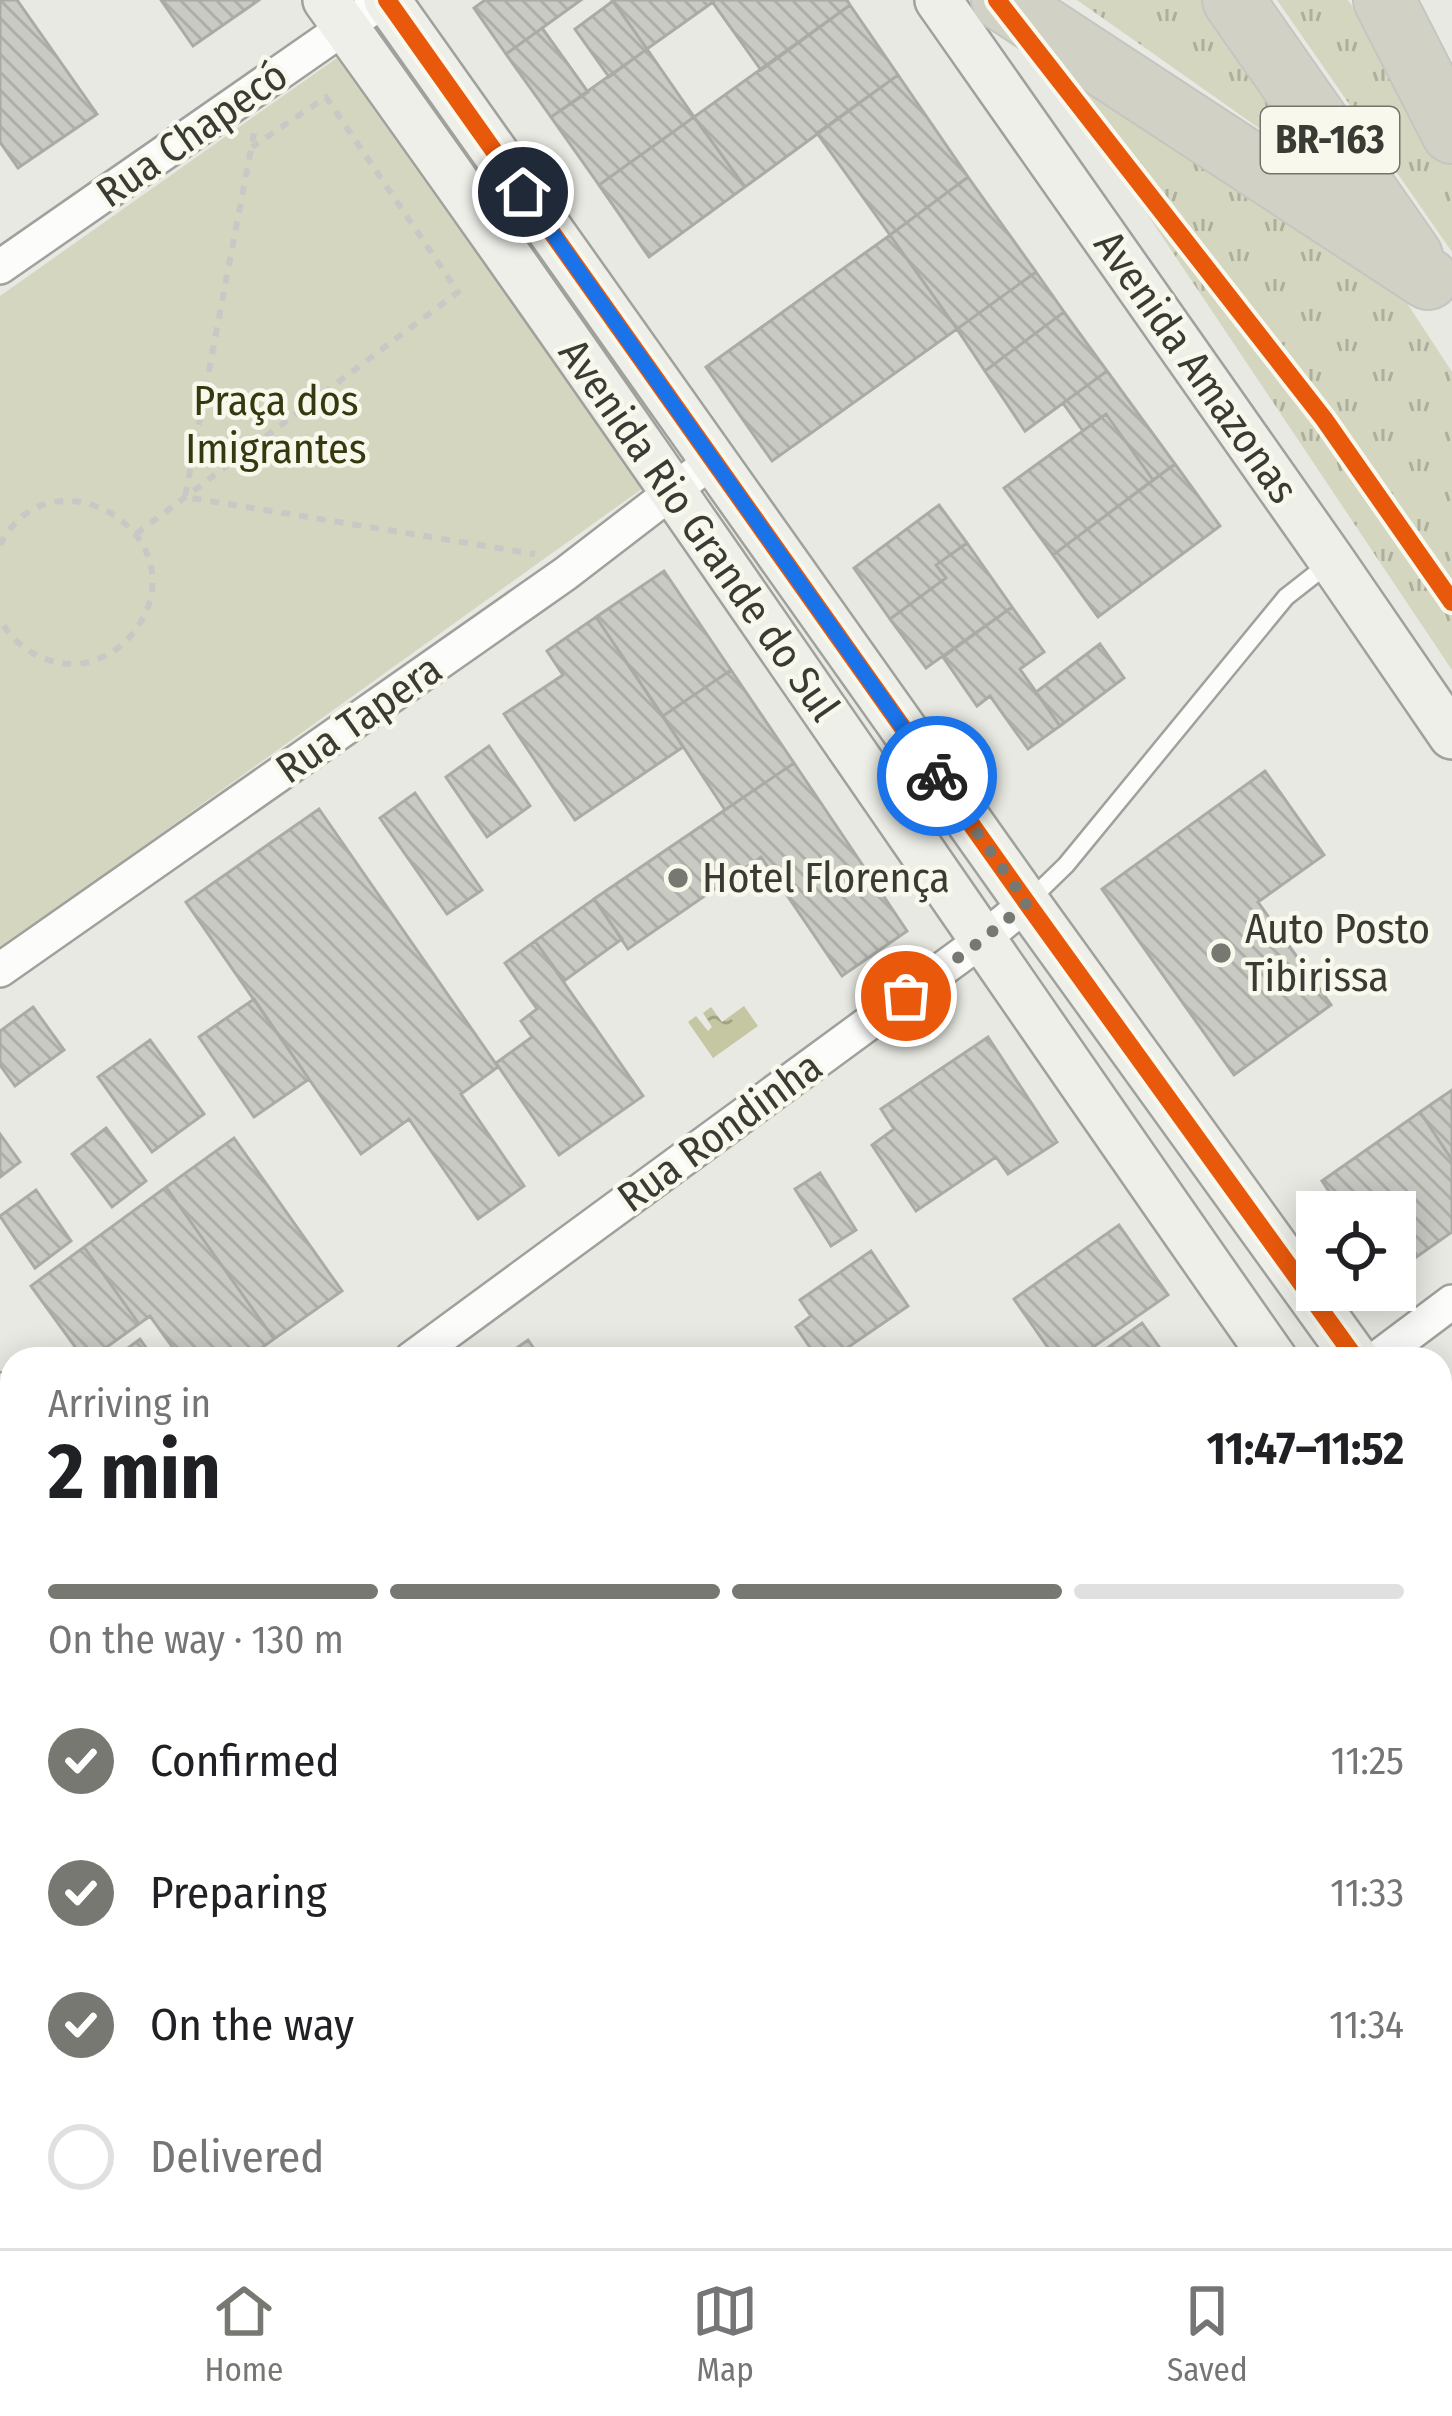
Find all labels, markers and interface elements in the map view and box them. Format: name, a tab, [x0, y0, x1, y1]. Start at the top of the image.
street label: Rua Chapecó	[87, 50, 297, 218]
road number: BR-163	[1261, 107, 1399, 173]
pin	[472, 141, 574, 243]
icon: home	[490, 159, 556, 225]
street label: Avenida Amazonas	[1084, 221, 1308, 513]
street label: Avenida Rio Grande do Sul	[548, 330, 850, 730]
park label: Praça dos Imigrantes	[185, 376, 367, 474]
street label: Rua Tapera	[267, 644, 451, 794]
courier	[877, 716, 997, 836]
icon: bike	[904, 743, 970, 809]
place label: Hotel Florença	[702, 853, 950, 903]
marker: Hotel Florença	[665, 865, 691, 891]
place label: Auto Posto Tibirissa	[1245, 904, 1430, 1002]
marker: Auto Posto Tibirissa	[1208, 940, 1234, 966]
pin	[855, 945, 957, 1047]
icon: bag	[873, 963, 939, 1029]
street label: Rua Rondinha	[608, 1041, 832, 1223]
map controls	[1296, 1191, 1416, 1311]
button: locate	[1296, 1191, 1416, 1311]
text: Arriving in	[48, 1381, 211, 1427]
text: 11:47–11:52	[1207, 1422, 1404, 1476]
text: 2 min	[48, 1425, 221, 1519]
text: On the way · 130 m	[48, 1617, 344, 1663]
icon: check	[48, 1728, 114, 1794]
text: Confirmed	[150, 1734, 340, 1788]
text: 11:25	[1331, 1738, 1404, 1784]
icon: check	[48, 1860, 114, 1926]
text: Preparing	[150, 1866, 327, 1920]
text: 11:33	[1330, 1870, 1404, 1916]
icon: check	[48, 1992, 114, 2058]
text: On the way	[150, 1998, 354, 2052]
text: 11:34	[1329, 2002, 1404, 2048]
text: Delivered	[150, 2130, 324, 2184]
tab: Home	[204, 2278, 283, 2390]
tab: Map	[692, 2278, 758, 2390]
tab: Saved	[1167, 2278, 1248, 2390]

